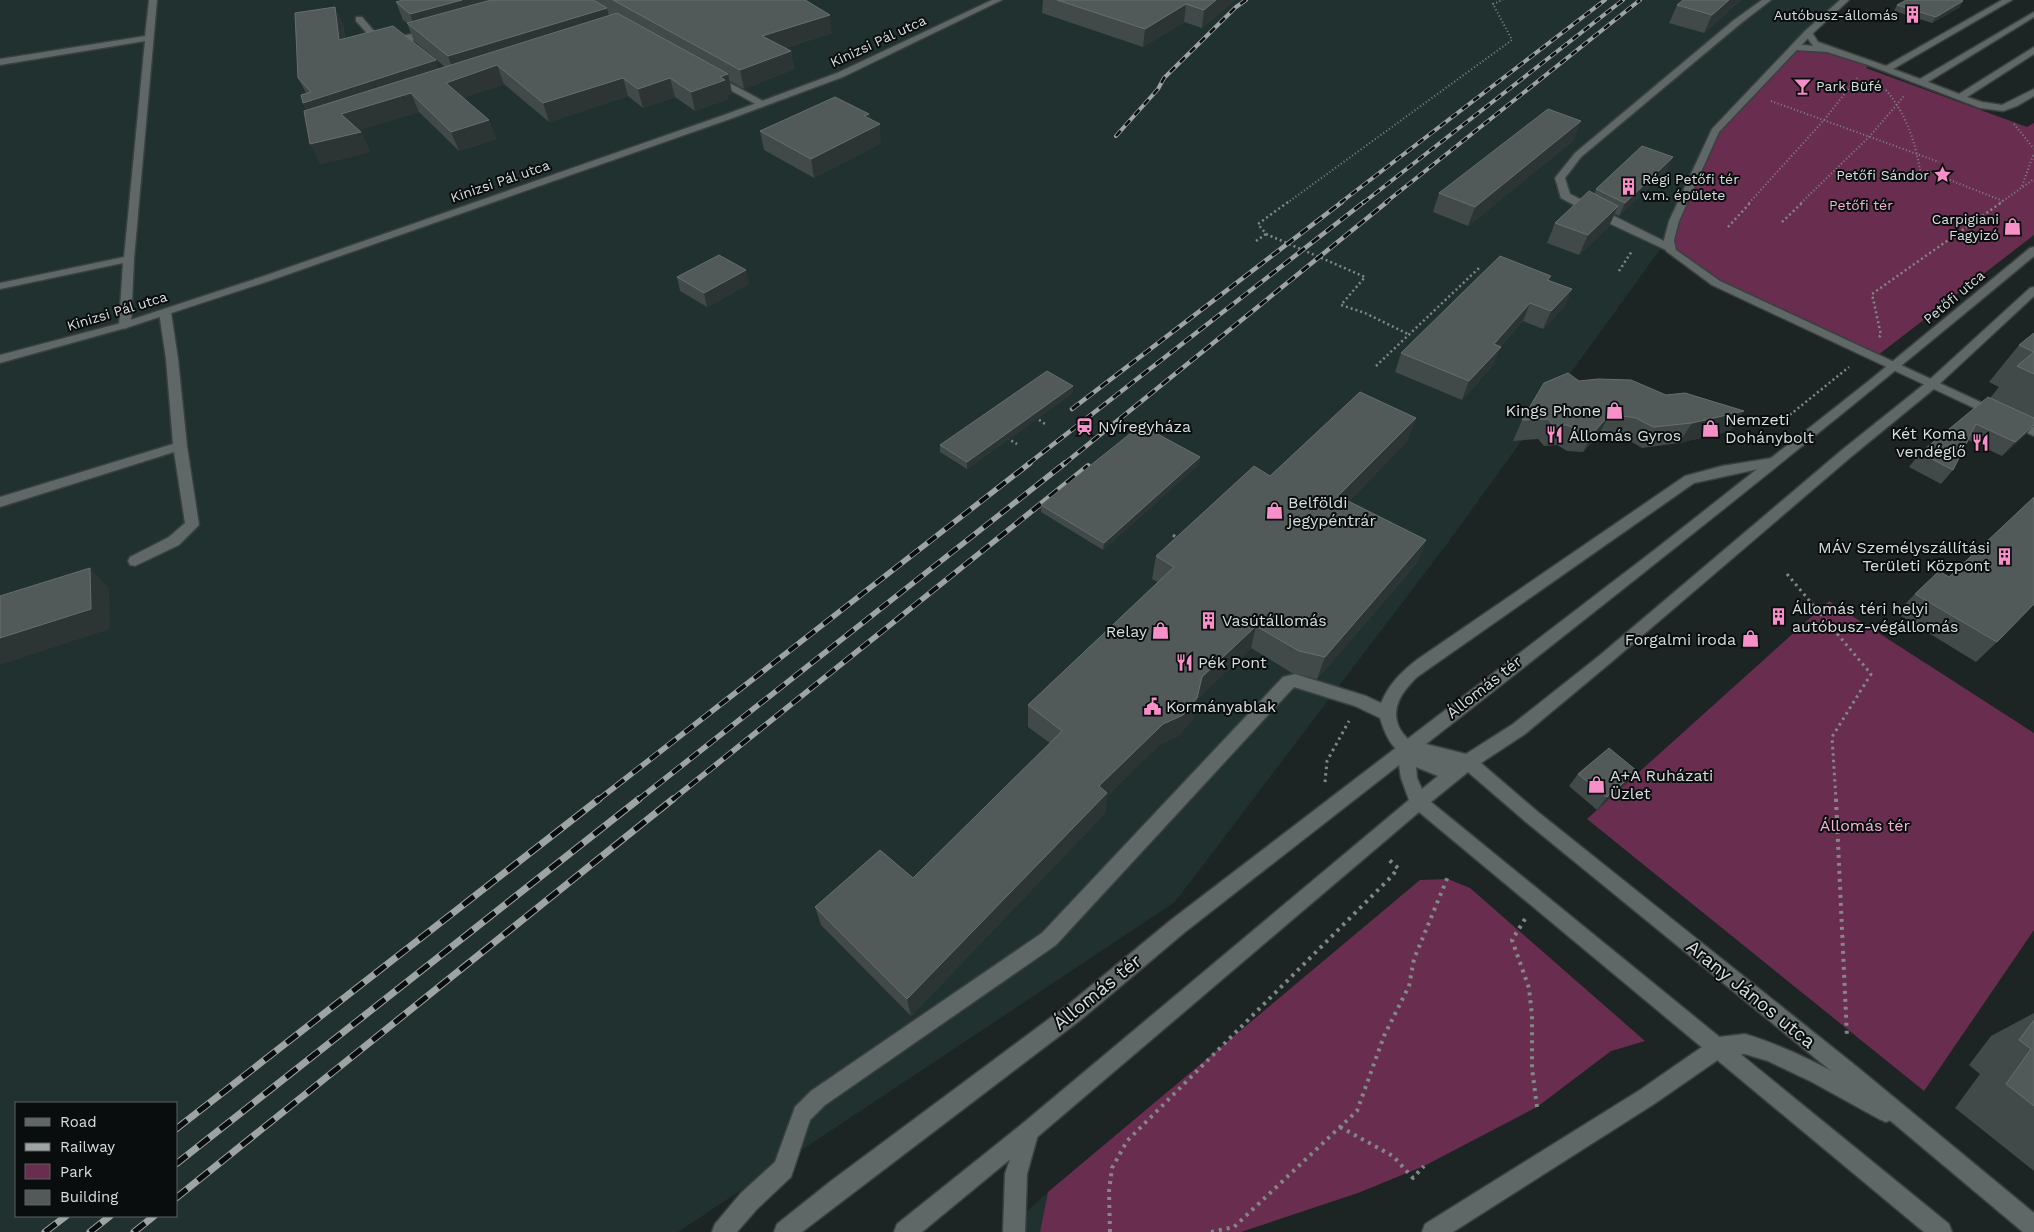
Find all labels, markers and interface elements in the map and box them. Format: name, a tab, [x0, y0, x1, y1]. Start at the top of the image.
building icon: Autóbusz-állomás	[1902, 5, 1922, 25]
place label: Autóbusz-állomás	[1774, 7, 1898, 23]
street label: Kinizsi Pál utca	[828, 12, 929, 70]
bar icon: Park Büfé	[1792, 76, 1812, 96]
place label: Park Büfé	[1816, 78, 1882, 94]
street label: Kinizsi Pál utca	[448, 156, 552, 205]
place icon: Petőfi Sándor	[1933, 165, 1953, 185]
place label: Petőfi Sándor	[1836, 167, 1929, 183]
place label: Régi Petőfi tér v.m. épülete	[1642, 171, 1739, 203]
building icon: Régi Petőfi tér v.m. épülete	[1618, 177, 1638, 197]
park label: Petőfi tér	[1829, 197, 1893, 213]
place label: Carpigiani Fagyizó	[1932, 211, 1999, 243]
shop icon: Carpigiani Fagyizó	[2003, 217, 2023, 237]
street label: Petőfi utca	[1920, 267, 1988, 327]
street label: Kinizsi Pál utca	[65, 288, 169, 334]
shop icon: Kings Phone	[1605, 400, 1625, 420]
place label: Kings Phone	[1506, 401, 1601, 420]
place label: Nemzeti Dohánybolt	[1725, 410, 1814, 447]
station icon: Nyíregyháza	[1074, 416, 1094, 436]
place label: Nyíregyháza	[1098, 417, 1191, 436]
shop icon: Nemzeti Dohánybolt	[1701, 418, 1721, 438]
place label: Két Koma vendéglő	[1891, 424, 1966, 461]
restaurant icon: Állomás Gyros	[1545, 425, 1565, 445]
place label: Állomás Gyros	[1569, 426, 1681, 445]
restaurant icon: Két Koma vendéglő	[1970, 432, 1990, 452]
place label: Belföldi jegypéntrár	[1286, 493, 1376, 530]
shop icon: Belföldi jegypéntrár	[1264, 501, 1284, 521]
place label: MÁV Személyszállítási Területi Központ	[1818, 538, 1990, 575]
building icon: MÁV Személyszállítási Területi Központ	[1994, 546, 2014, 566]
place label: Állomás téri helyi autóbusz-végállomás	[1792, 599, 1958, 636]
building icon: Állomás téri helyi autóbusz-végállomás	[1768, 607, 1788, 627]
building icon: Vasútállomás	[1198, 610, 1218, 630]
place label: Vasútállomás	[1222, 611, 1327, 630]
shop icon: Relay	[1151, 621, 1171, 641]
place label: Relay	[1106, 622, 1148, 641]
shop icon: Forgalmi iroda	[1740, 629, 1760, 649]
place label: Forgalmi iroda	[1625, 630, 1736, 649]
street label: Állomás tér	[1443, 651, 1526, 722]
restaurant icon: Pék Pont	[1174, 652, 1194, 672]
place label: Pék Pont	[1198, 653, 1267, 672]
public building icon: Kormányablak	[1142, 696, 1162, 716]
place label: Kormányablak	[1166, 697, 1276, 716]
place label: A+A Ruházati Üzlet	[1610, 766, 1713, 803]
shop icon: A+A Ruházati Üzlet	[1586, 774, 1606, 794]
park label: Állomás tér	[1820, 816, 1911, 835]
street label: Arany János utca	[1682, 935, 1820, 1053]
street label: Állomás tér	[1048, 949, 1146, 1035]
legend	[15, 1102, 178, 1217]
text: Road	[60, 1113, 97, 1131]
text: Railway	[60, 1138, 115, 1156]
text: Park	[60, 1163, 93, 1181]
text: Building	[60, 1188, 118, 1206]

